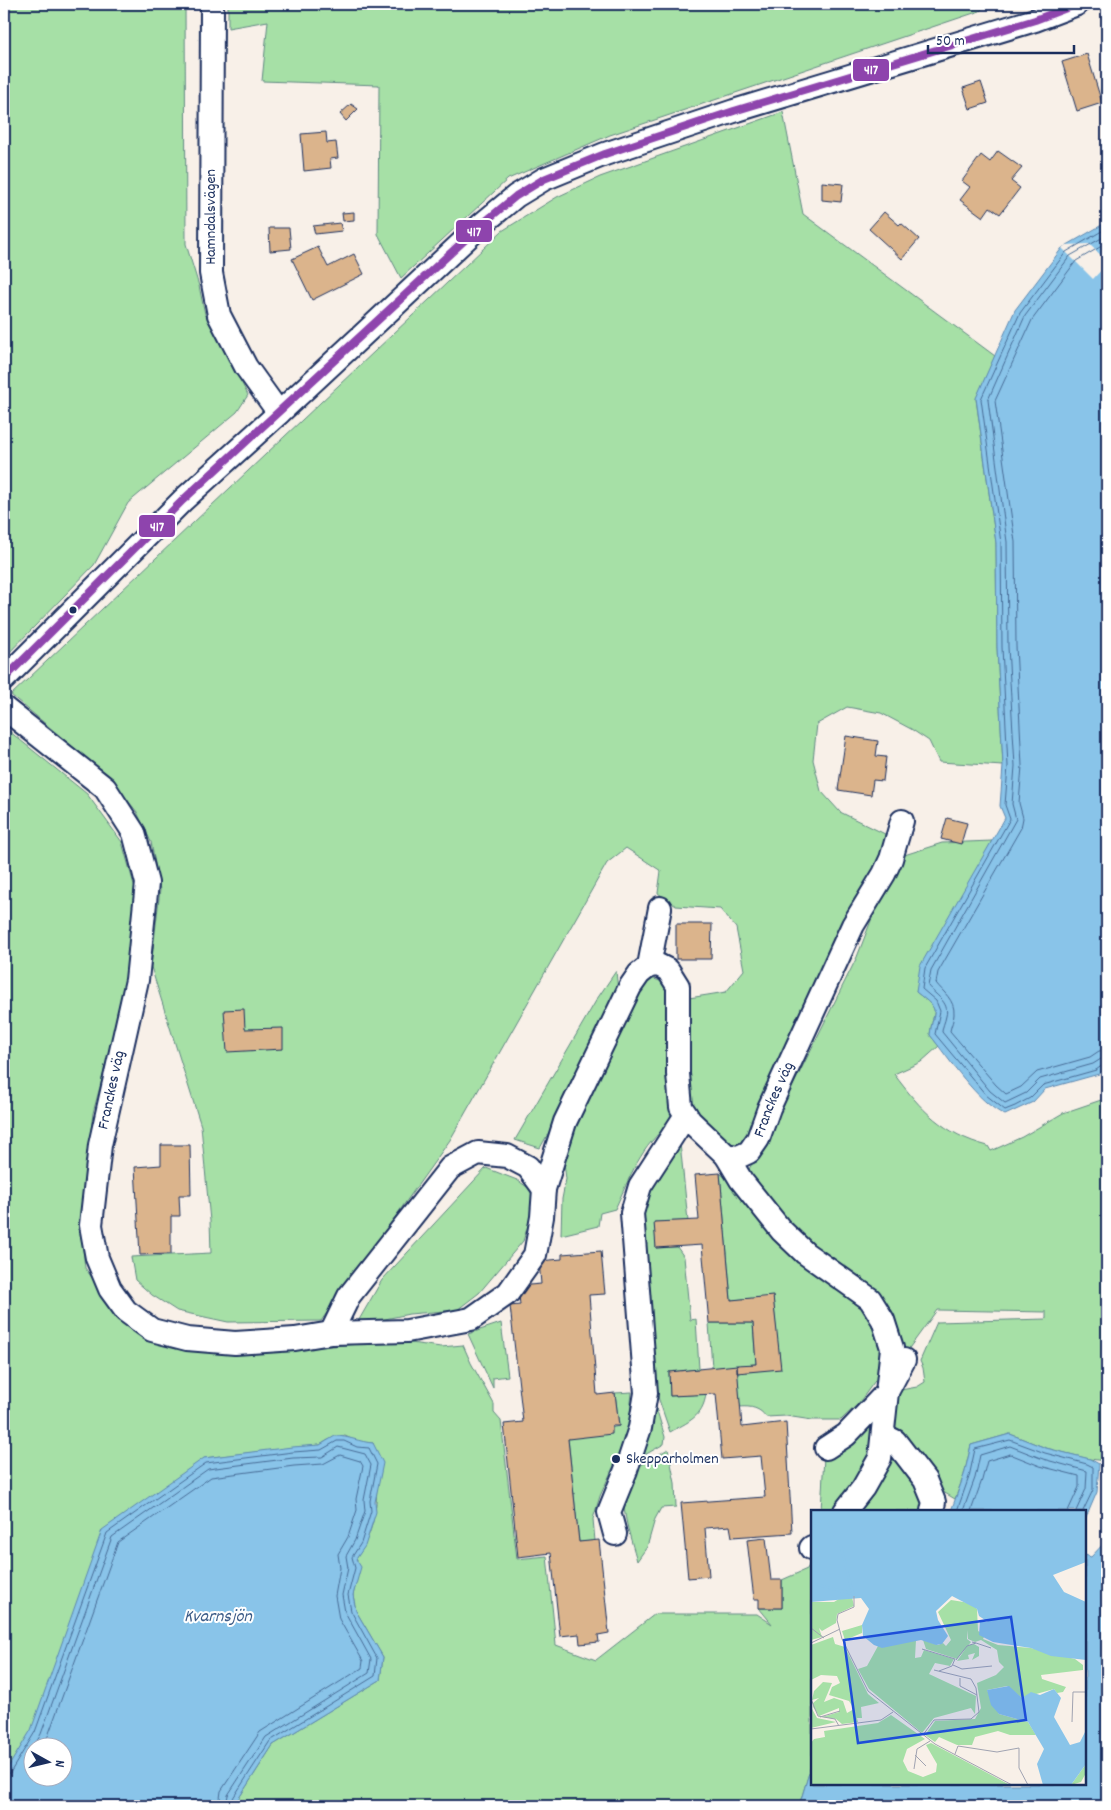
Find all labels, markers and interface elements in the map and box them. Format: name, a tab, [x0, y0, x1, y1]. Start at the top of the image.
scale bar	[928, 22, 1075, 54]
text: 50 m	[936, 31, 965, 53]
line badge: 417	[852, 58, 890, 82]
text: 417	[864, 61, 879, 81]
street label: Hamndalsvägen	[200, 169, 223, 265]
line badge: 417	[455, 219, 493, 243]
text: 417	[467, 223, 482, 243]
line badge: 417	[138, 514, 176, 538]
text: 417	[150, 518, 165, 538]
unlabelled marker	[68, 605, 78, 615]
street label: Franckes väg	[92, 1048, 132, 1132]
street label: Franckes väg	[748, 1058, 800, 1141]
place label: Skepparholmen	[626, 1448, 719, 1471]
marker: Skepparholmen	[610, 1453, 622, 1465]
inset map	[811, 1510, 1086, 1785]
water label: Kvarnsjön	[184, 1605, 253, 1630]
north arrow	[22, 1738, 72, 1788]
text: N	[48, 1759, 69, 1768]

